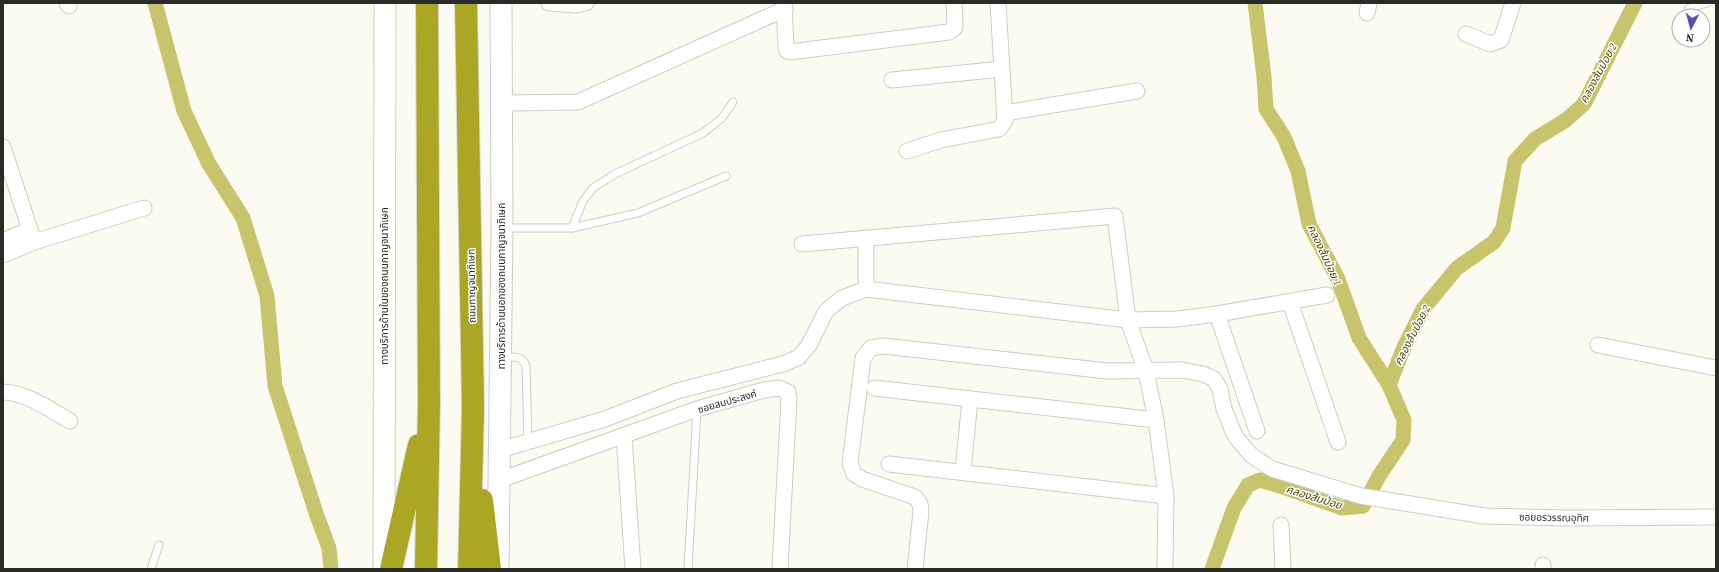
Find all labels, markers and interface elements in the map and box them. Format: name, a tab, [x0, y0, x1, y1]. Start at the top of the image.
north arrow	[1671, 8, 1711, 48]
text: N	[1685, 30, 1695, 45]
water label: คลองส้มป่อย 2	[1576, 40, 1621, 106]
street label: ทางบริการด้านนอกของถนนกาญจนาภิเษก	[495, 203, 508, 369]
street label: ทางบริการด้านในของถนนกาญจนาภิเษก	[378, 207, 391, 365]
water label: คลองส้มป่อย 1	[1304, 222, 1345, 288]
street label: ถนนกาญจนาภิเษก	[464, 249, 479, 323]
water label: คลองส้มป่อย 2	[1391, 302, 1434, 368]
street label: ซอยสมประสงค์	[696, 387, 758, 416]
water label: คลองส้มป่อย	[1284, 482, 1345, 514]
street label: ซอยอรวรรณอุทิศ	[1519, 510, 1589, 525]

